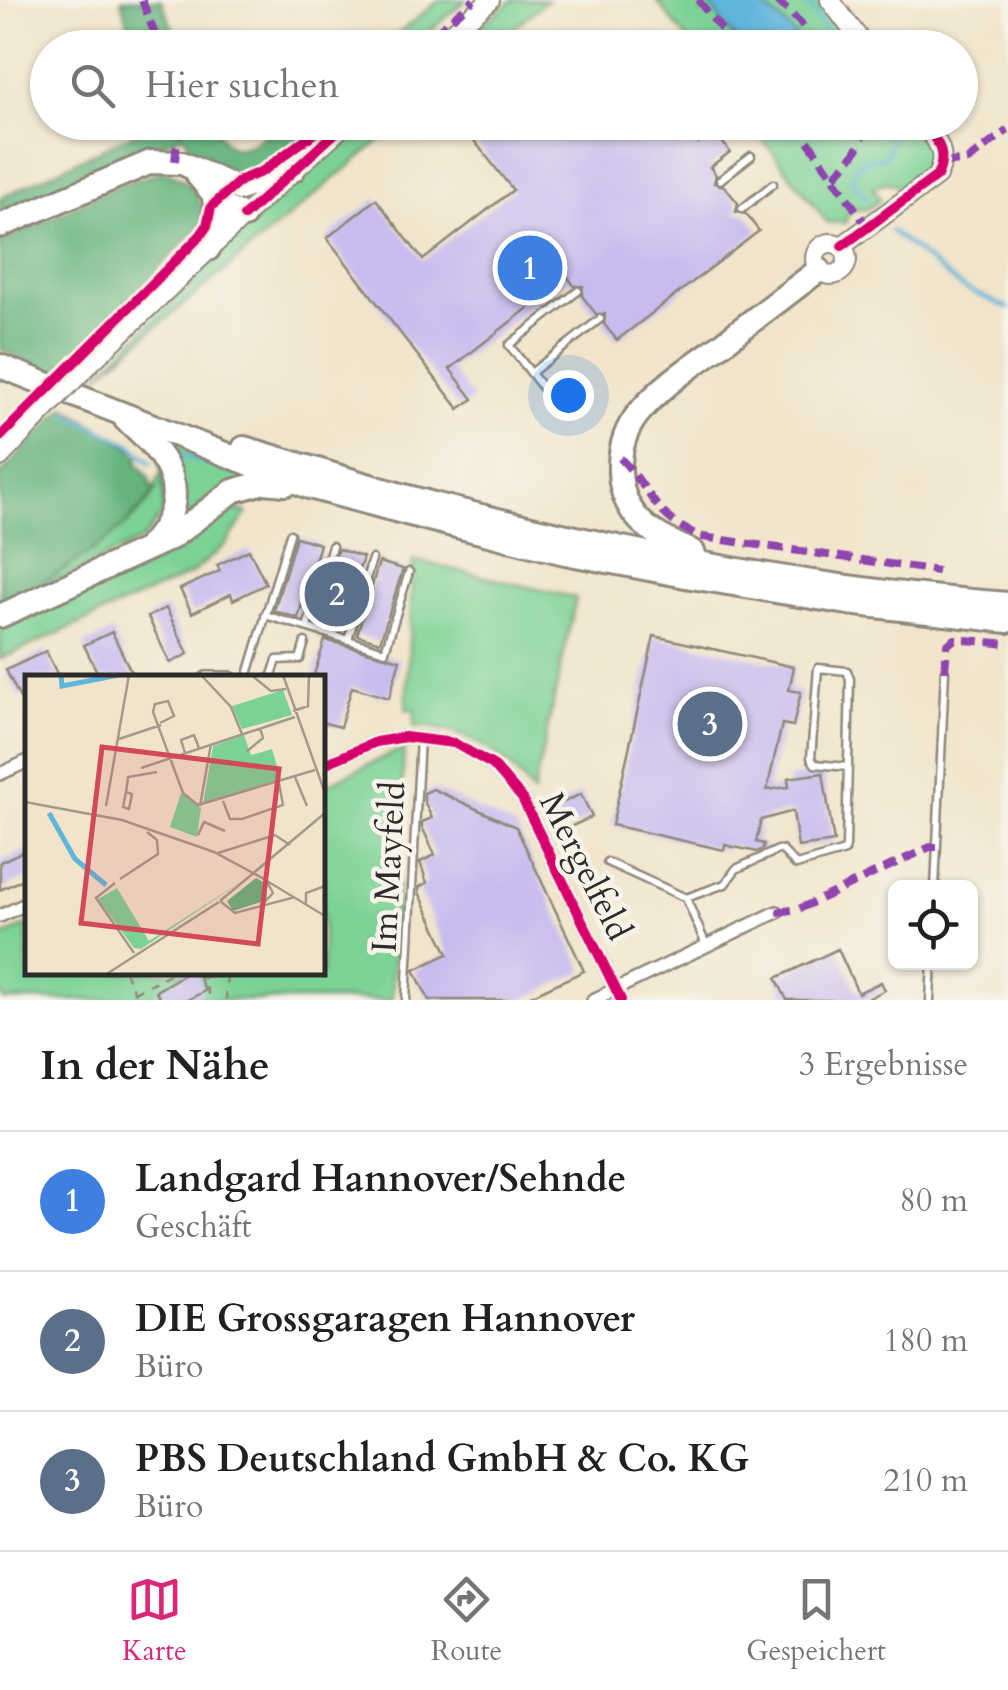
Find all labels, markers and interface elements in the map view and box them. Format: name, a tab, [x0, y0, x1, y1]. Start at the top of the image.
search box	[30, 30, 978, 140]
icon: search	[65, 58, 120, 113]
text: Hier suchen	[145, 59, 339, 111]
pin: 1	[498, 230, 562, 306]
your location	[543, 370, 594, 421]
pin: 2	[304, 556, 370, 632]
inset map	[25, 675, 325, 975]
pin: 3	[678, 686, 742, 762]
street label: Im Mayfeld	[361, 780, 417, 954]
street label: Mergelfeld	[527, 784, 643, 949]
map controls	[888, 880, 978, 970]
button: locate	[888, 880, 978, 970]
text: In der Nähe	[40, 1037, 270, 1094]
text: 3 Ergebnisse	[799, 1043, 968, 1087]
text: Landgard Hannover/Sehnde	[135, 1153, 626, 1205]
text: 1	[64, 1179, 81, 1223]
text: 80 m	[900, 1179, 968, 1223]
text: Geschäft	[135, 1205, 252, 1249]
text: DIE Grossgaragen Hannover	[135, 1293, 635, 1345]
text: 2	[64, 1319, 81, 1363]
text: 180 m	[883, 1319, 968, 1363]
text: Büro	[135, 1345, 203, 1389]
text: PBS Deutschland GmbH & Co. KG	[135, 1433, 749, 1485]
text: 3	[64, 1459, 81, 1503]
text: 210 m	[883, 1459, 968, 1503]
text: Büro	[135, 1485, 203, 1529]
tab: Karte	[122, 1572, 187, 1670]
tab: Route	[431, 1572, 502, 1670]
tab: Gespeichert	[746, 1572, 886, 1670]

